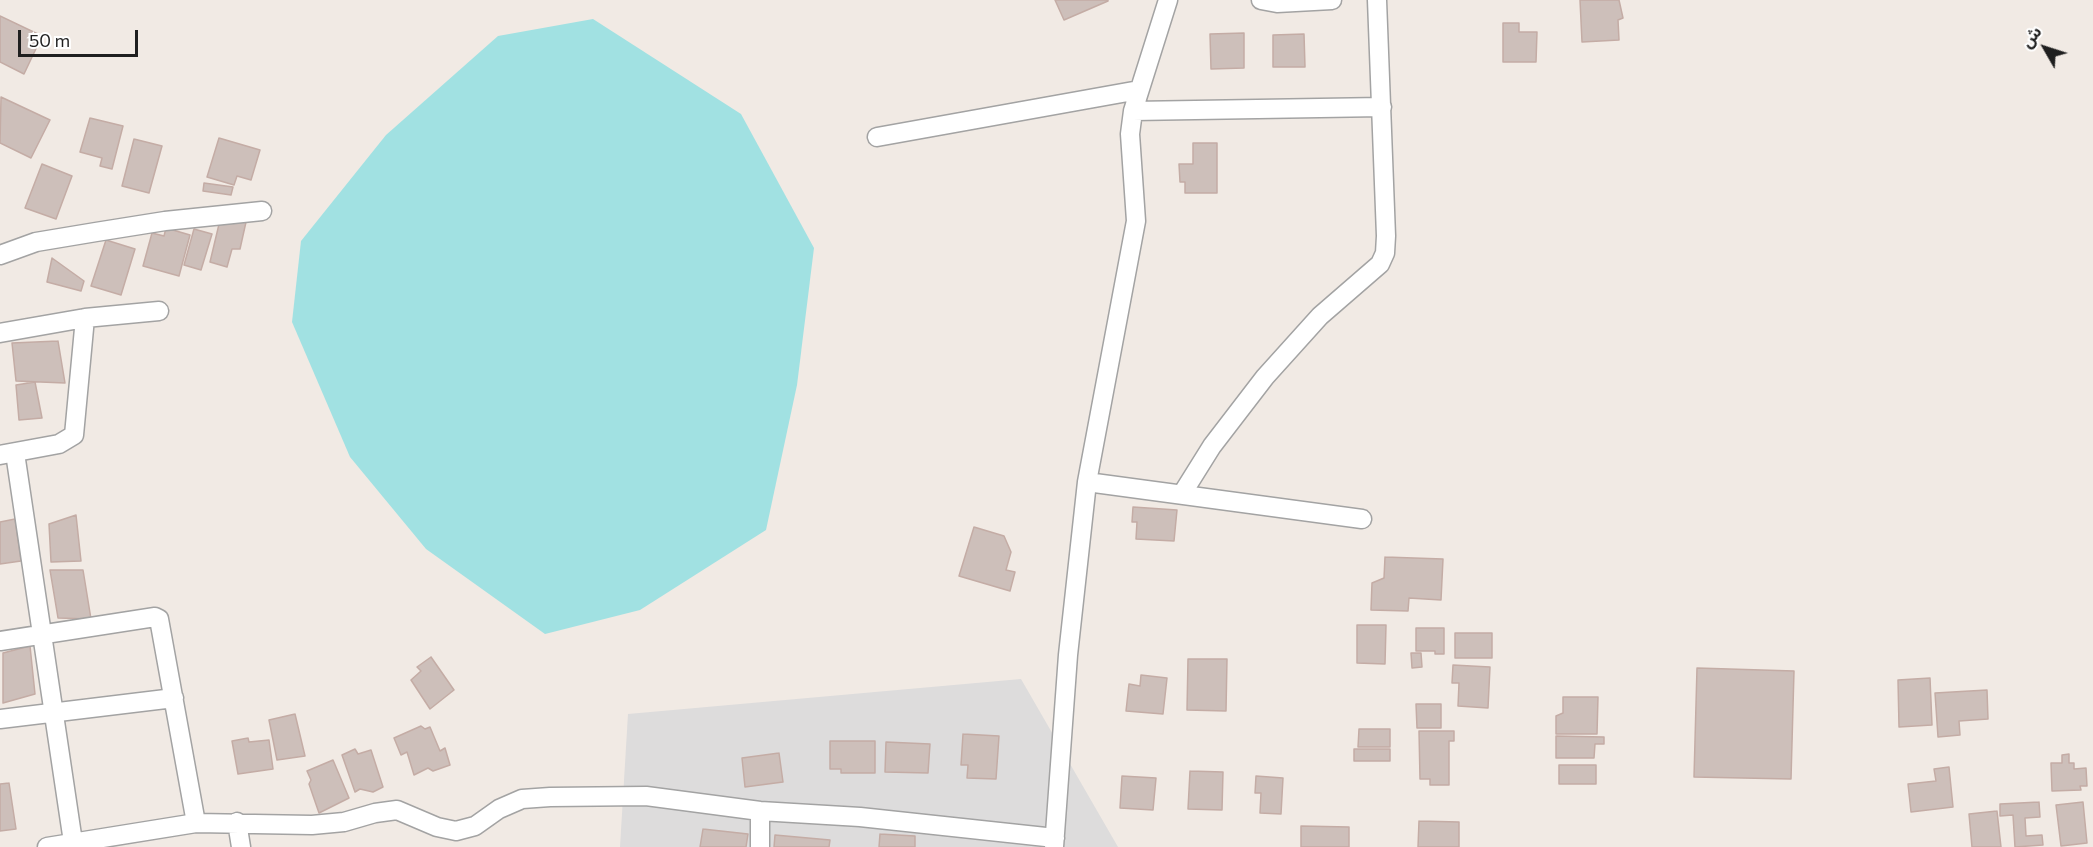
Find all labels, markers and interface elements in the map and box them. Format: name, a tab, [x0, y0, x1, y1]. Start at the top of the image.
scale bar	[21, 18, 141, 56]
north arrow	[2015, 18, 2075, 78]
text: ش	[2016, 22, 2045, 51]
text: 50 m	[29, 29, 70, 51]

